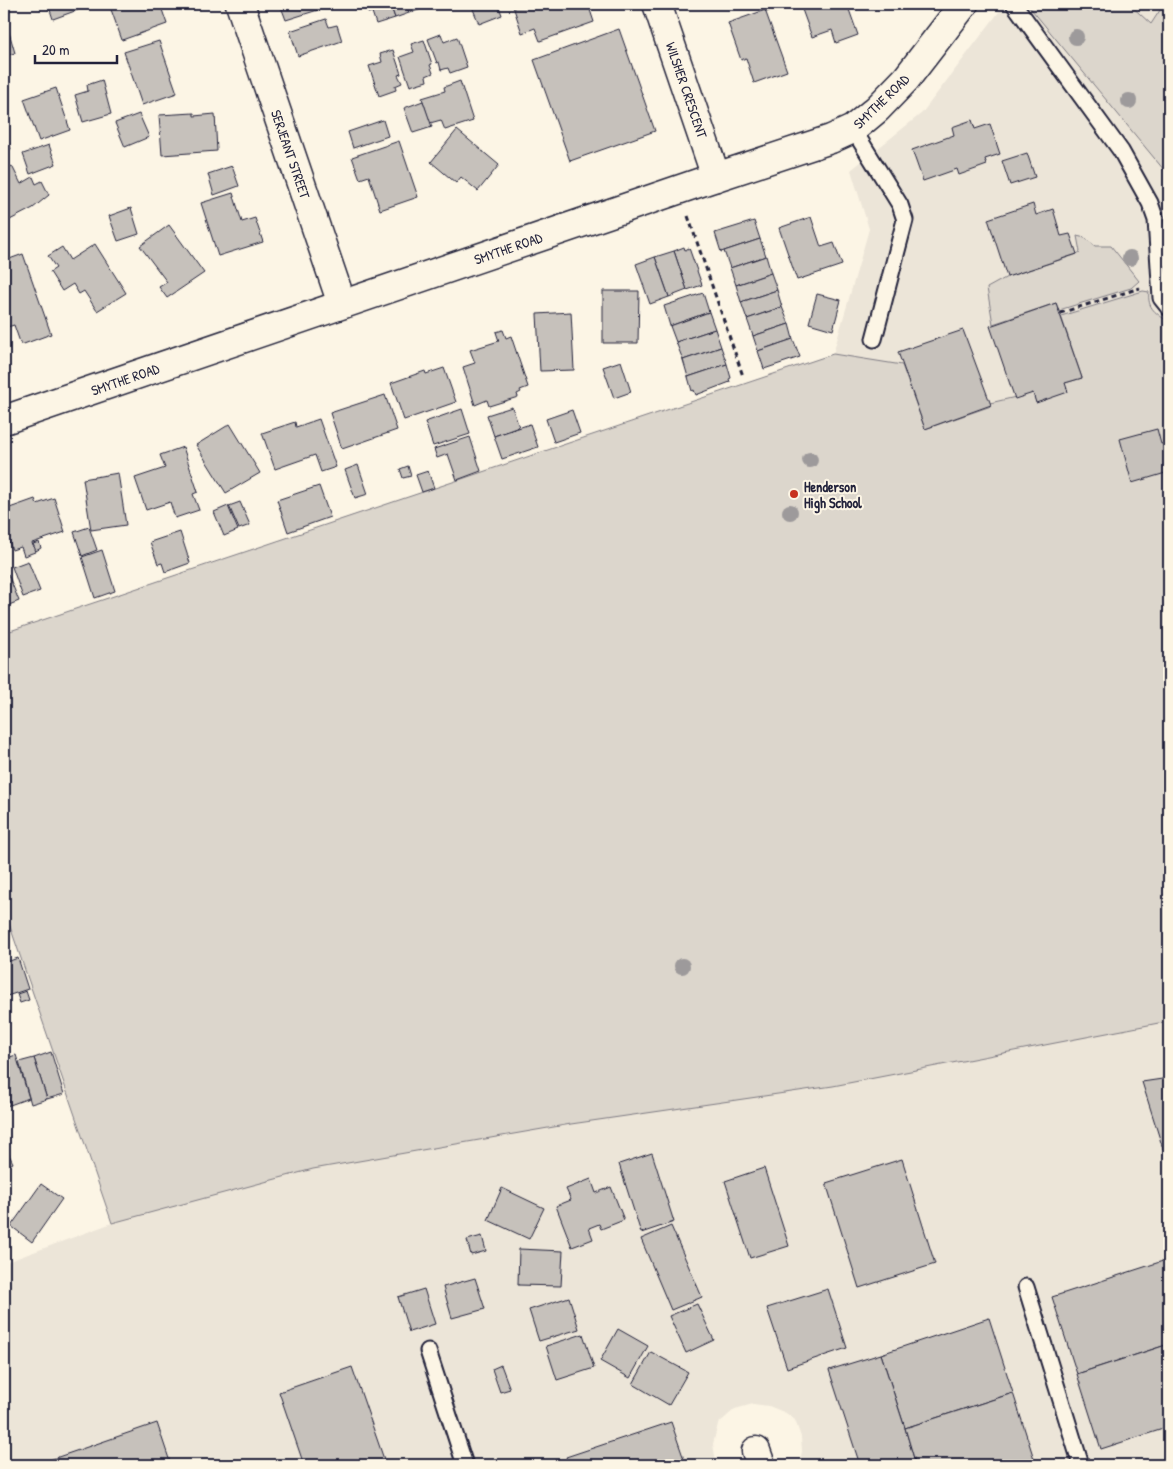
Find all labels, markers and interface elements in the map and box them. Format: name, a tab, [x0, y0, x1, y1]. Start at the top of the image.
scale bar	[35, 32, 118, 64]
text: 20 m	[42, 39, 69, 60]
street label: WILSHER CRESCENT	[662, 39, 712, 141]
street label: SMYTHE ROAD	[849, 69, 913, 133]
street label: SERJEANT STREET	[267, 107, 315, 201]
street label: SMYTHE ROAD	[471, 227, 545, 269]
street label: SMYTHE ROAD	[88, 358, 162, 400]
place label: Henderson High School	[804, 477, 862, 514]
marker: Henderson High School	[788, 488, 800, 500]

